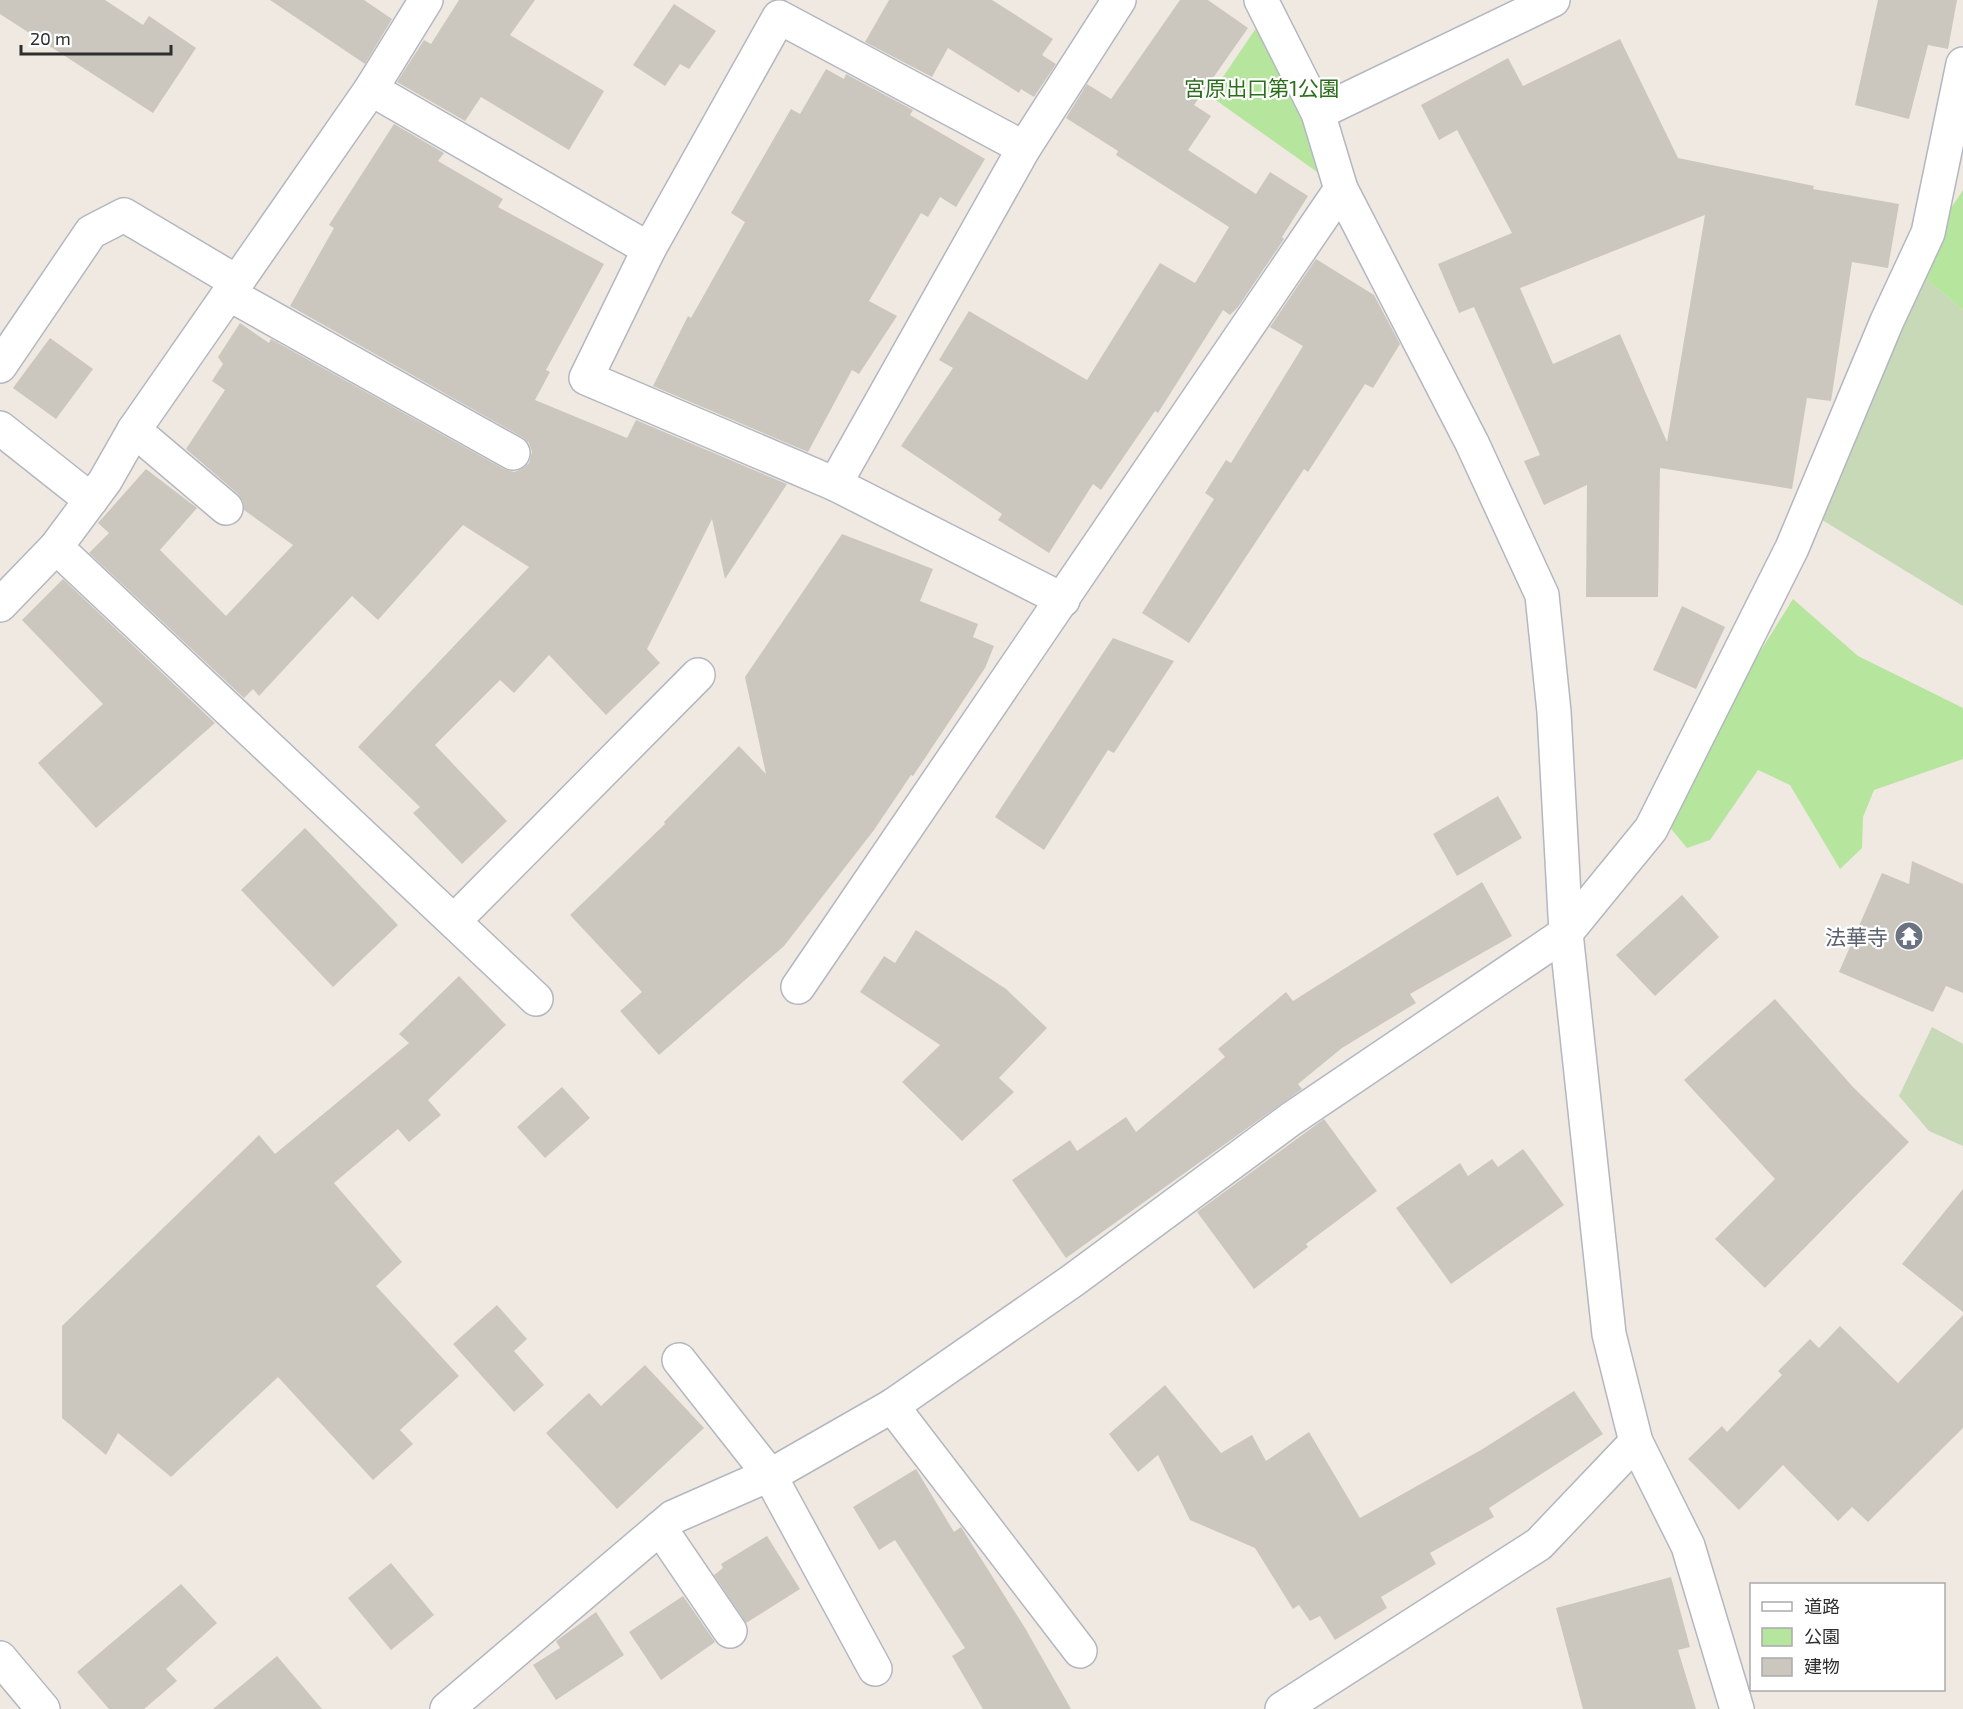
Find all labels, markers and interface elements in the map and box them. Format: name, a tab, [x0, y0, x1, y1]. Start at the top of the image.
scale bar	[21, 18, 171, 56]
text: 20 m	[30, 27, 71, 49]
park label: 宮原出口第1公園	[1184, 75, 1340, 100]
temple icon: 法華寺	[1893, 920, 1925, 952]
place label: 法華寺	[1825, 924, 1888, 949]
legend	[1750, 1583, 1945, 1691]
text: 道路	[1804, 1595, 1840, 1617]
text: 公園	[1804, 1625, 1840, 1647]
text: 建物	[1804, 1655, 1840, 1677]

